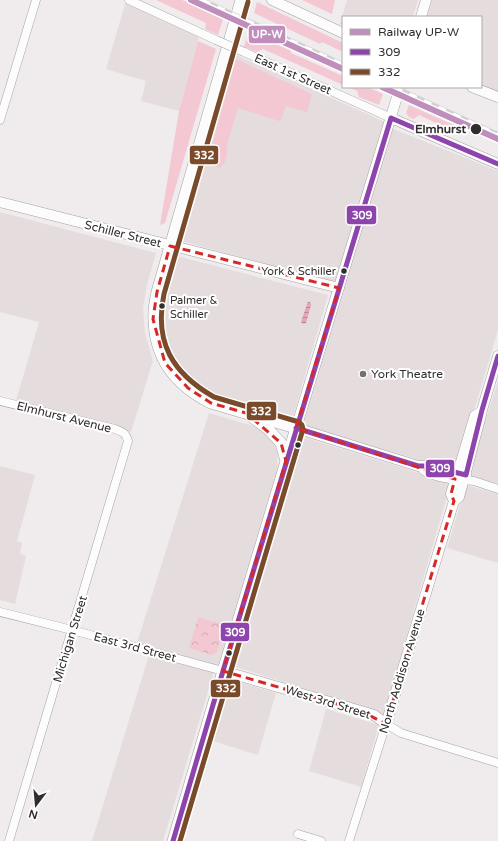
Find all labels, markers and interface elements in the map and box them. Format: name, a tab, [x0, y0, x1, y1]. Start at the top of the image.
legend	[342, 16, 482, 88]
line badge: UP-W	[248, 25, 286, 44]
text: Railway UP-W	[378, 25, 459, 39]
text: UP-W	[251, 28, 284, 41]
text: 309	[378, 45, 401, 59]
street label: East 1st Street	[252, 51, 334, 97]
text: 332	[378, 65, 401, 79]
place label: Elmhurst	[415, 122, 466, 136]
marker: Elmhurst	[469, 122, 483, 136]
line badge: 332	[189, 145, 219, 165]
text: 332	[194, 149, 214, 162]
line badge: 309	[346, 205, 377, 225]
text: 309	[352, 209, 372, 222]
street label: Schiller Street	[83, 218, 163, 250]
place label: York & Schiller	[261, 265, 337, 278]
marker: York & Schiller	[339, 266, 349, 276]
place label: Palmer & Schiller	[170, 294, 217, 321]
marker: Palmer & Schiller	[157, 301, 167, 311]
place label: York Theatre	[371, 367, 443, 381]
marker: York Theatre	[358, 369, 368, 379]
street label: Elmhurst Avenue	[15, 398, 113, 436]
line badge: 332	[246, 401, 277, 421]
text: 332	[251, 405, 271, 418]
unlabelled marker	[293, 440, 303, 450]
line badge: 309	[425, 459, 455, 478]
text: 309	[430, 462, 450, 475]
street label: Michigan Street	[50, 593, 90, 684]
street label: North Addison Avenue	[376, 607, 428, 735]
line badge: 309	[220, 622, 250, 642]
text: 309	[225, 626, 245, 639]
street label: East 3rd Street	[92, 629, 178, 665]
unlabelled marker	[224, 648, 234, 658]
line badge: 332	[210, 679, 241, 698]
text: 332	[216, 682, 236, 695]
street label: West 3rd Street	[284, 682, 373, 722]
north arrow	[16, 785, 56, 825]
text: N	[27, 807, 39, 822]

